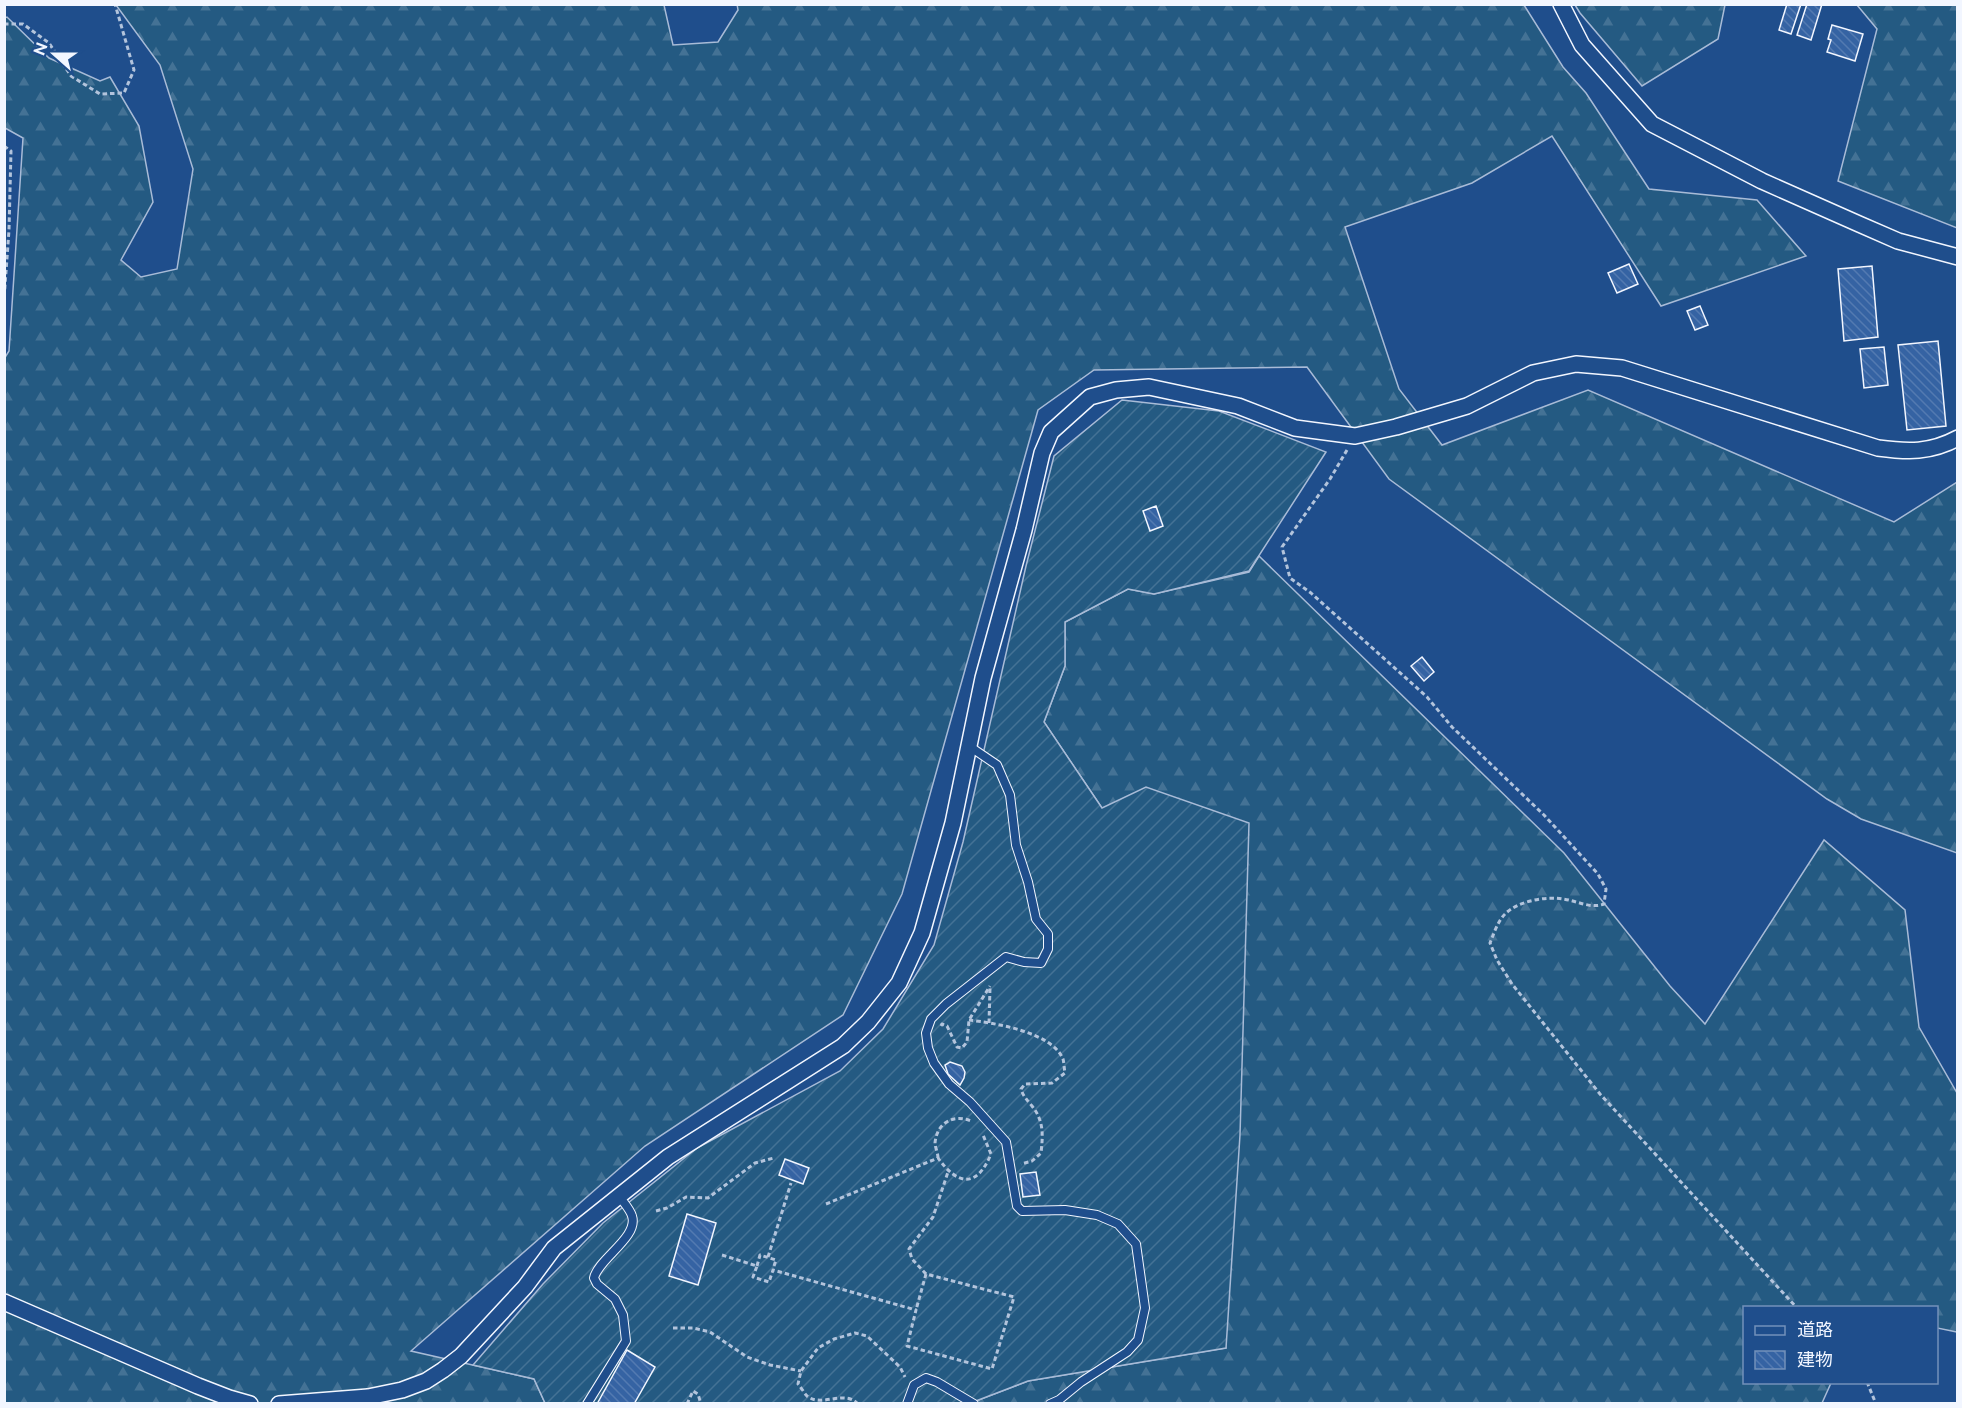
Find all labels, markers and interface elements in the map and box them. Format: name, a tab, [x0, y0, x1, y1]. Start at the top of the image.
north arrow	[24, 24, 84, 84]
text: N	[29, 40, 52, 58]
legend	[1743, 1306, 1938, 1384]
text: 道路	[1797, 1319, 1833, 1340]
text: 建物	[1797, 1349, 1833, 1370]

